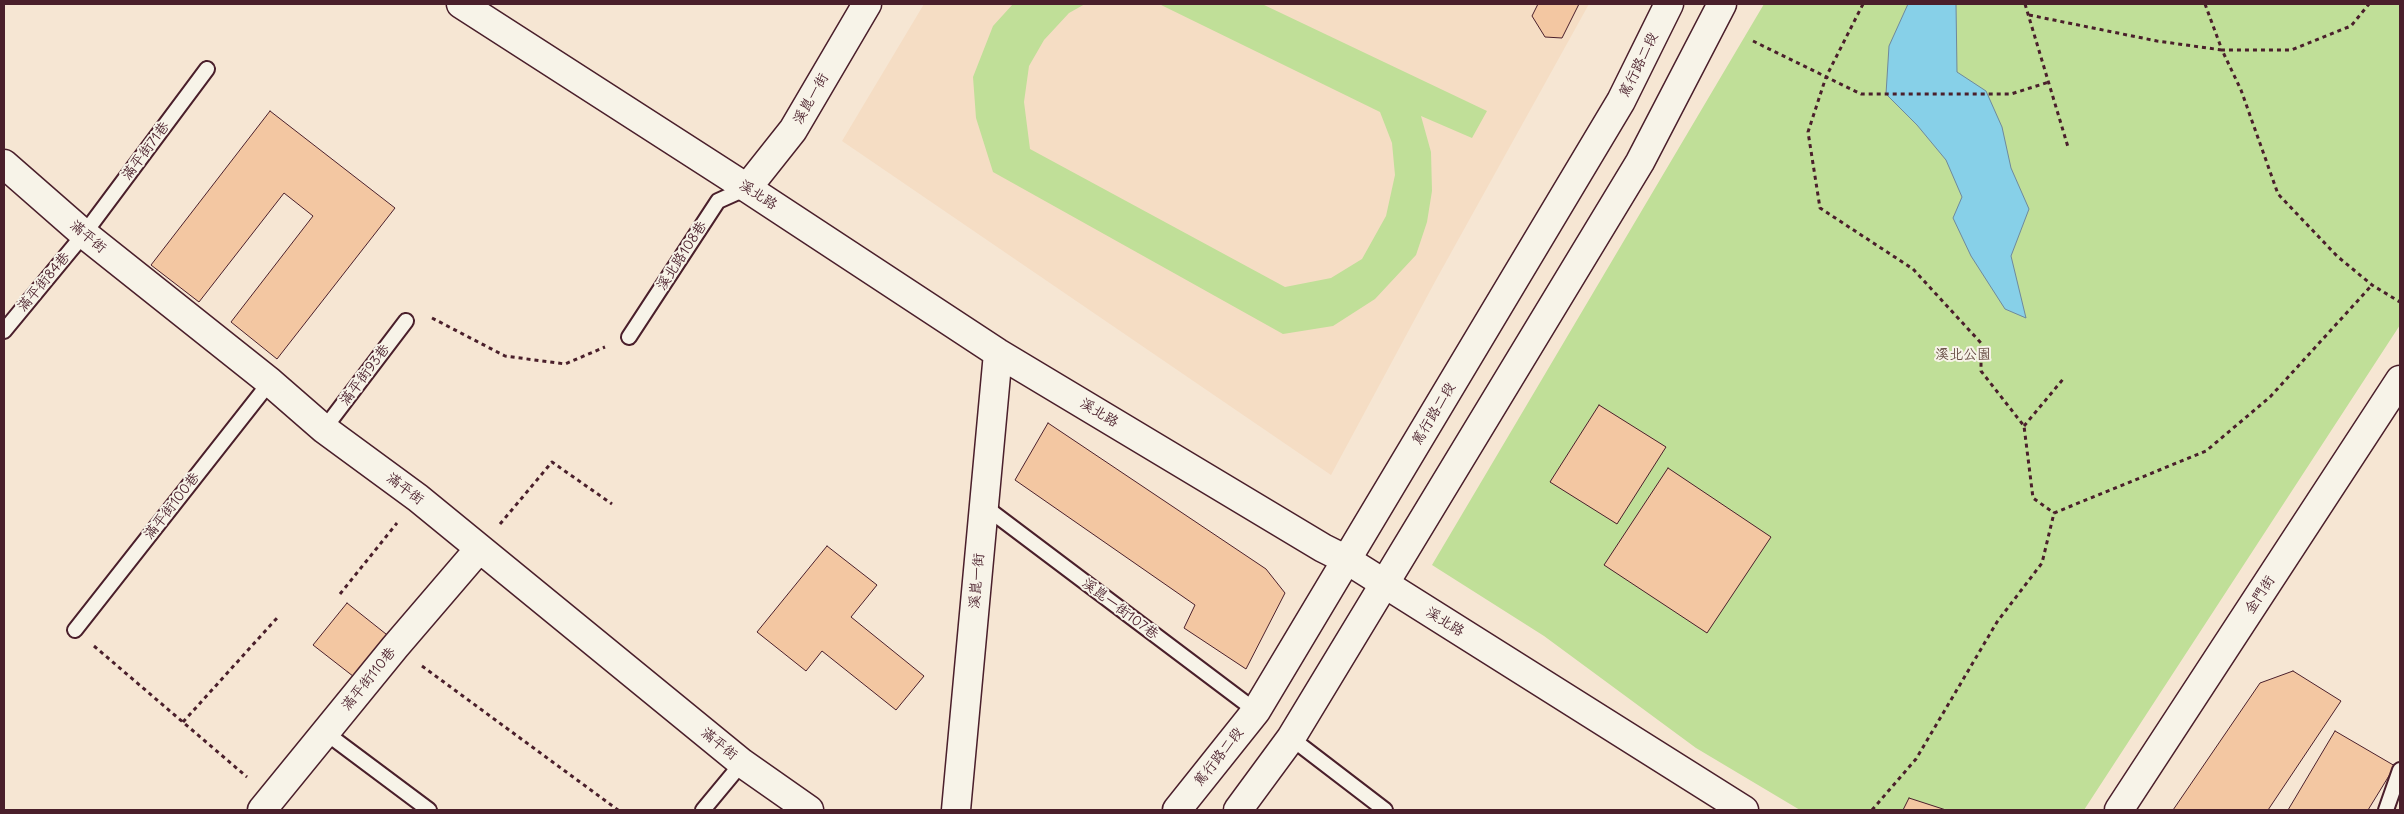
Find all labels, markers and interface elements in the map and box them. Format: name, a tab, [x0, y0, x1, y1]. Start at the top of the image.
street label: 篤行路二段	[1616, 30, 1662, 100]
street label: 溪崑一街	[790, 71, 832, 127]
street label: 滿平街71巷	[119, 119, 173, 183]
street label: 溪北路	[736, 177, 780, 213]
street label: 滿平街	[67, 217, 109, 257]
street label: 溪北路108巷	[653, 218, 711, 294]
street label: 滿平街84巷	[14, 249, 74, 315]
street label: 滿平街93巷	[337, 341, 393, 409]
park label: 溪北公園	[1935, 347, 1991, 363]
street label: 篤行路二段	[1409, 380, 1459, 448]
street label: 溪北路	[1077, 395, 1121, 431]
street label: 滿平街100巷	[141, 469, 203, 543]
street label: 滿平街	[383, 470, 427, 508]
street label: 溪崑一街	[966, 552, 988, 610]
street label: 金門街	[2242, 573, 2278, 617]
street label: 溪崑一街107巷	[1078, 575, 1162, 643]
street label: 溪北路	[1423, 604, 1467, 640]
street label: 滿平街110巷	[338, 644, 400, 714]
street label: 滿平街	[697, 724, 741, 764]
street label: 篤行路二段	[1191, 724, 1247, 790]

